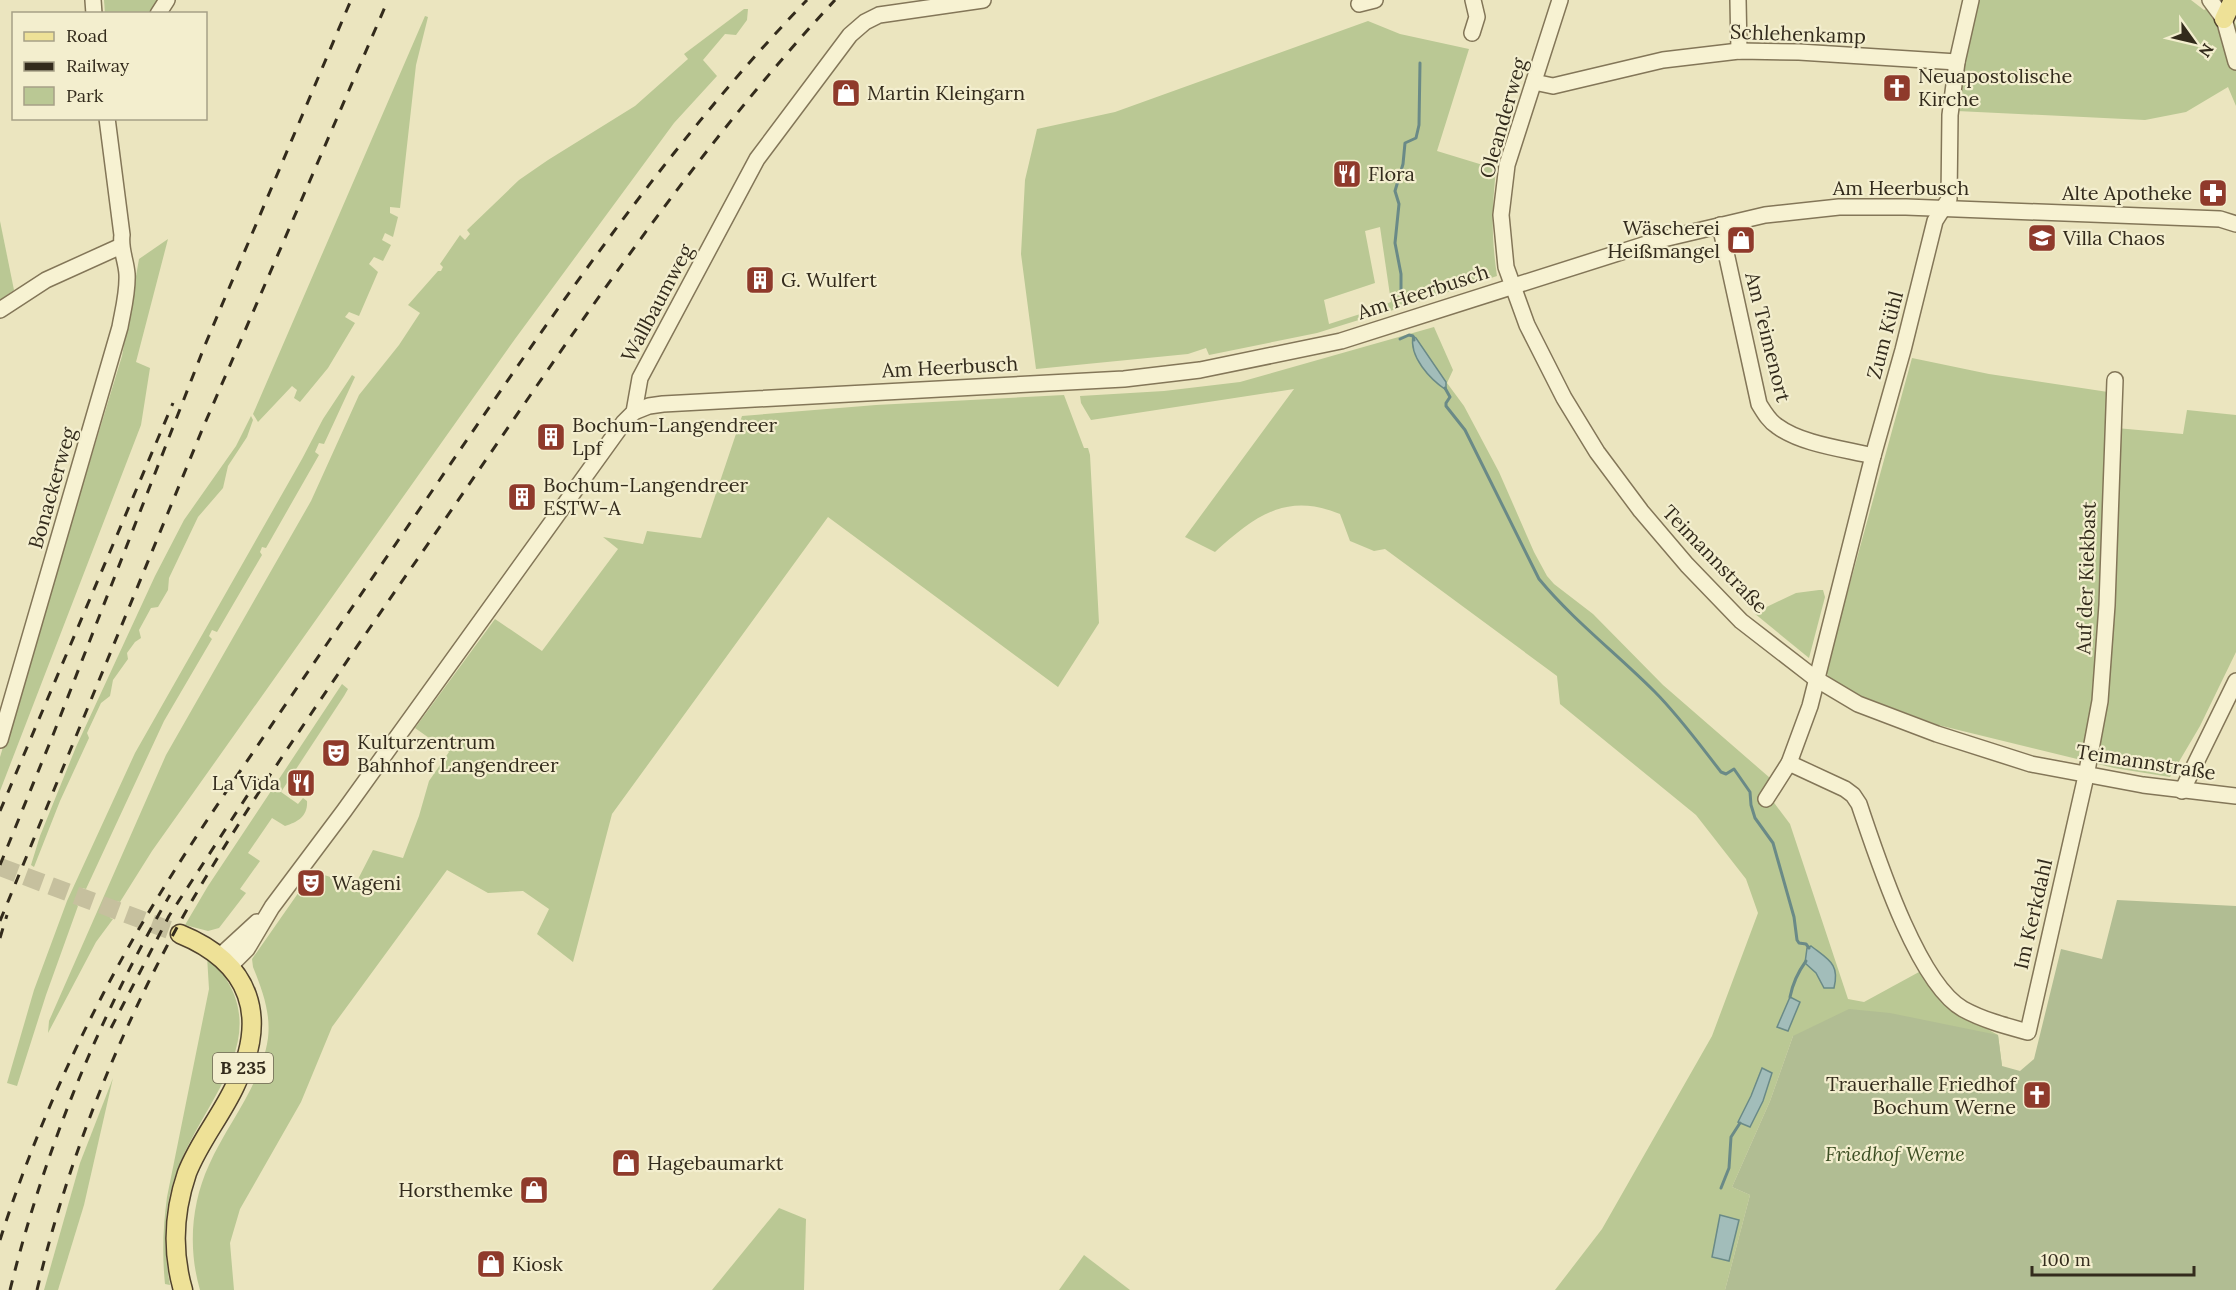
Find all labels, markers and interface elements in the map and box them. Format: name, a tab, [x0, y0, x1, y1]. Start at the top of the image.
legend	[12, 12, 207, 120]
north arrow	[2164, 12, 2224, 72]
street label: Schlehenkamp	[1730, 19, 1867, 48]
text: Road	[66, 24, 108, 47]
text: N	[2195, 40, 2218, 61]
text: Railway	[66, 54, 130, 77]
street label: Oleanderweg	[1473, 54, 1532, 181]
place label: Neuapostolische Kirche	[1918, 63, 2072, 111]
church icon: Neuapostolische Kirche	[1881, 72, 1913, 104]
shop icon: Martin Kleingarn	[830, 77, 862, 109]
place label: Martin Kleingarn	[867, 80, 1025, 105]
text: Park	[66, 84, 104, 107]
restaurant icon: Flora	[1331, 158, 1363, 190]
place label: Flora	[1368, 161, 1415, 186]
street label: Am Heerbusch	[1832, 175, 1969, 200]
pharmacy icon: Alte Apotheke	[2197, 177, 2229, 209]
place label: Alte Apotheke	[2061, 180, 2192, 205]
place label: Wäscherei Heißmangel	[1607, 215, 1720, 263]
school or university icon: Villa Chaos	[2026, 222, 2058, 254]
shop icon: Wäscherei Heißmangel	[1725, 224, 1757, 256]
place label: Villa Chaos	[2062, 225, 2165, 250]
street label: Wallbaumweg	[615, 239, 698, 366]
street label: Am Heerbusch	[1353, 259, 1492, 325]
building icon: G. Wulfert	[744, 264, 776, 296]
place label: G. Wulfert	[781, 267, 877, 292]
street label: Am Teimenort	[1740, 268, 1797, 405]
street label: Zum Kühl	[1861, 288, 1908, 382]
street label: Am Heerbusch	[880, 350, 1019, 383]
place label: Bochum-Langendreer Lpf	[572, 412, 777, 460]
building icon: Bochum-Langendreer Lpf	[535, 421, 567, 453]
street label: Bonackerweg	[22, 423, 81, 551]
place label: Bochum-Langendreer ESTW-A	[543, 472, 748, 520]
building icon: Bochum-Langendreer ESTW-A	[506, 481, 538, 513]
street label: Teimannstraße	[1657, 499, 1773, 618]
street label: Auf der Kiekbast	[2070, 501, 2101, 656]
place label: Kulturzentrum Bahnhof Langendreer	[357, 729, 559, 777]
theatre icon: Kulturzentrum Bahnhof Langendreer	[320, 737, 352, 769]
street label: Teimannstraße	[2074, 738, 2218, 785]
restaurant icon: La Vida	[285, 767, 317, 799]
place label: La Vida	[212, 770, 280, 795]
street label: Im Kerkdahl	[2008, 856, 2057, 972]
theatre icon: Wageni	[295, 867, 327, 899]
place label: Wageni	[332, 870, 401, 895]
road number: B 235	[213, 1053, 273, 1083]
place label: Trauerhalle Friedhof Bochum Werne	[1826, 1071, 2017, 1119]
church icon: Trauerhalle Friedhof Bochum Werne	[2021, 1079, 2053, 1111]
park label: Friedhof Werne	[1825, 1141, 1965, 1166]
shop icon: Hagebaumarkt	[610, 1147, 642, 1179]
place label: Hagebaumarkt	[647, 1150, 784, 1175]
shop icon: Horsthemke	[518, 1174, 550, 1206]
place label: Horsthemke	[398, 1177, 513, 1202]
scale bar	[2032, 1239, 2194, 1277]
shop icon: Kiosk	[475, 1248, 507, 1280]
text: 100 m	[2041, 1248, 2091, 1271]
place label: Kiosk	[512, 1251, 563, 1276]

